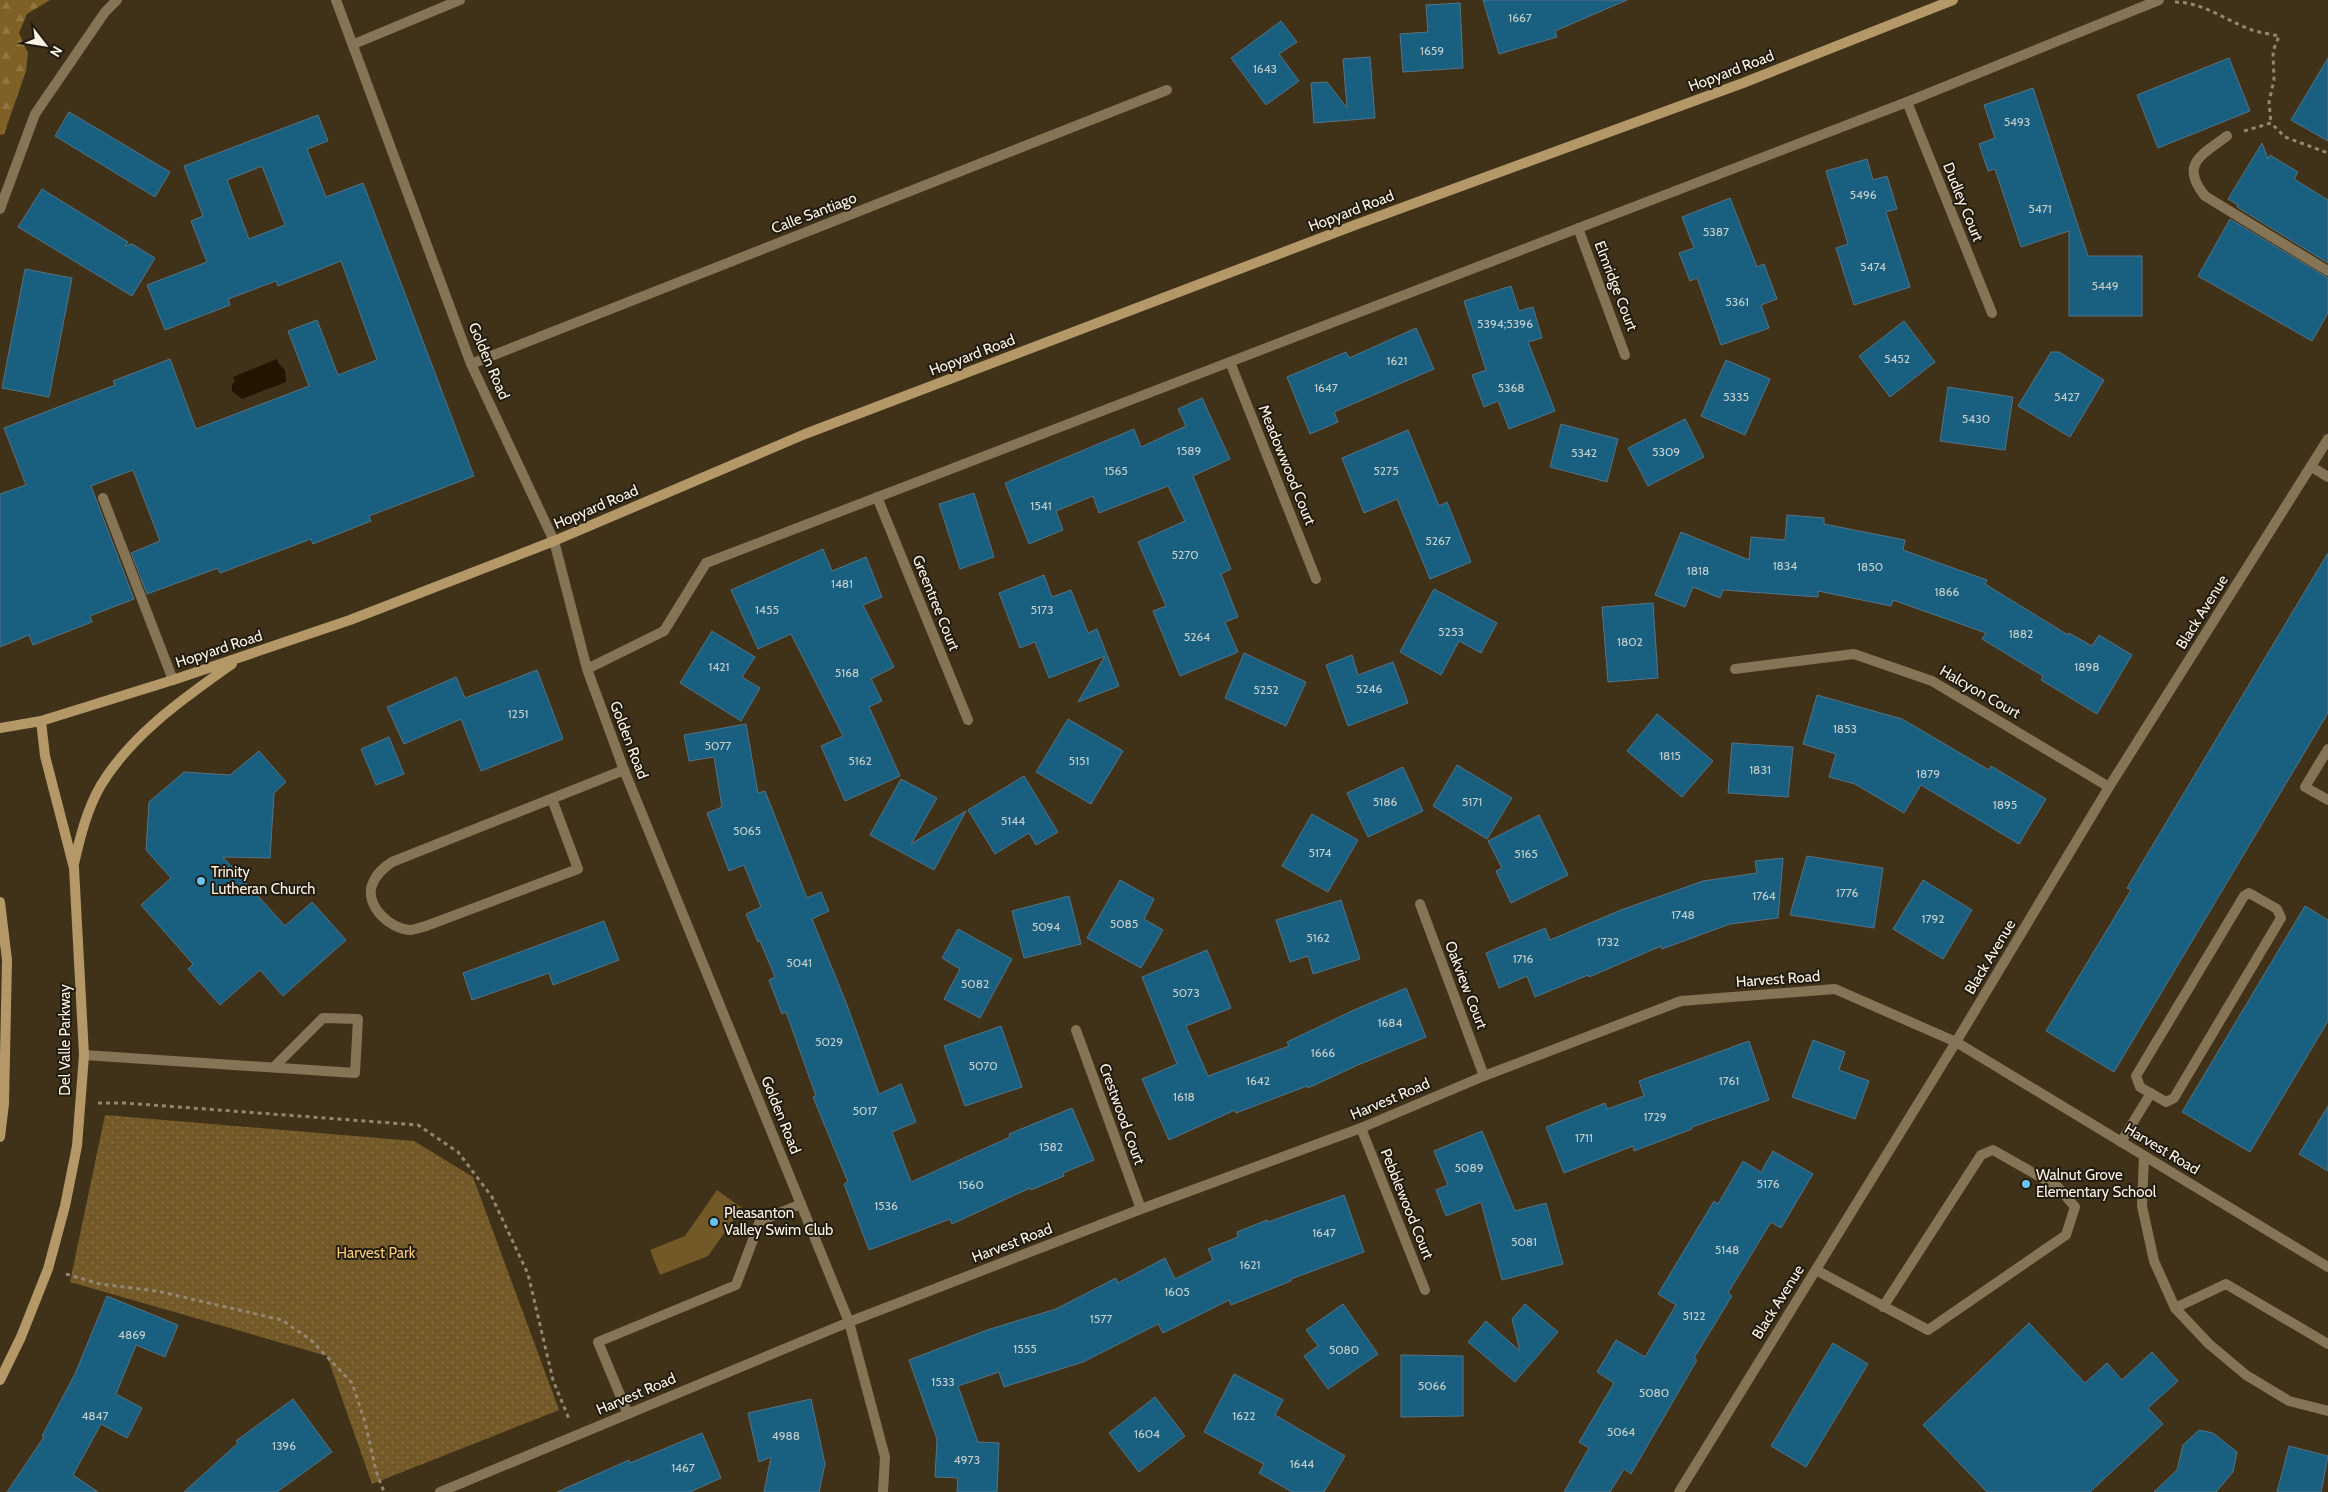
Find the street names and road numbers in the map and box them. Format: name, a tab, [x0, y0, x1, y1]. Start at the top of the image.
street label: Hopyard Road	[1686, 46, 1776, 96]
street label: Dudley Court	[1939, 160, 1987, 244]
street label: Hopyard Road	[1306, 186, 1396, 236]
street label: Calle Santiago	[769, 188, 859, 238]
street label: Elmridge Court	[1591, 239, 1641, 333]
street label: Golden Road	[465, 320, 513, 402]
street label: Hopyard Road	[927, 330, 1017, 380]
street label: Meadowwood Court	[1255, 402, 1319, 528]
street label: Hopyard Road	[551, 481, 641, 533]
street label: Greentree Court	[909, 553, 963, 653]
street label: Black Avenue	[2172, 571, 2232, 652]
street label: Hopyard Road	[173, 626, 265, 672]
street label: Halcyon Court	[1936, 662, 2024, 722]
street label: Golden Road	[606, 698, 652, 782]
street label: Black Avenue	[1961, 916, 2020, 998]
street label: Oakview Court	[1441, 938, 1491, 1032]
street label: Harvest Road	[1735, 967, 1821, 991]
street label: Del Valle Parkway	[56, 984, 74, 1096]
street label: Crestwood Court	[1095, 1061, 1149, 1167]
street label: Golden Road	[757, 1074, 805, 1156]
street label: Harvest Road	[1348, 1074, 1432, 1124]
street label: Harvest Road	[2121, 1120, 2203, 1178]
street label: Pebblewood Court	[1377, 1146, 1437, 1262]
street label: Harvest Road	[969, 1219, 1055, 1267]
street label: Black Avenue	[1748, 1261, 1808, 1342]
street label: Harvest Road	[594, 1369, 678, 1419]

